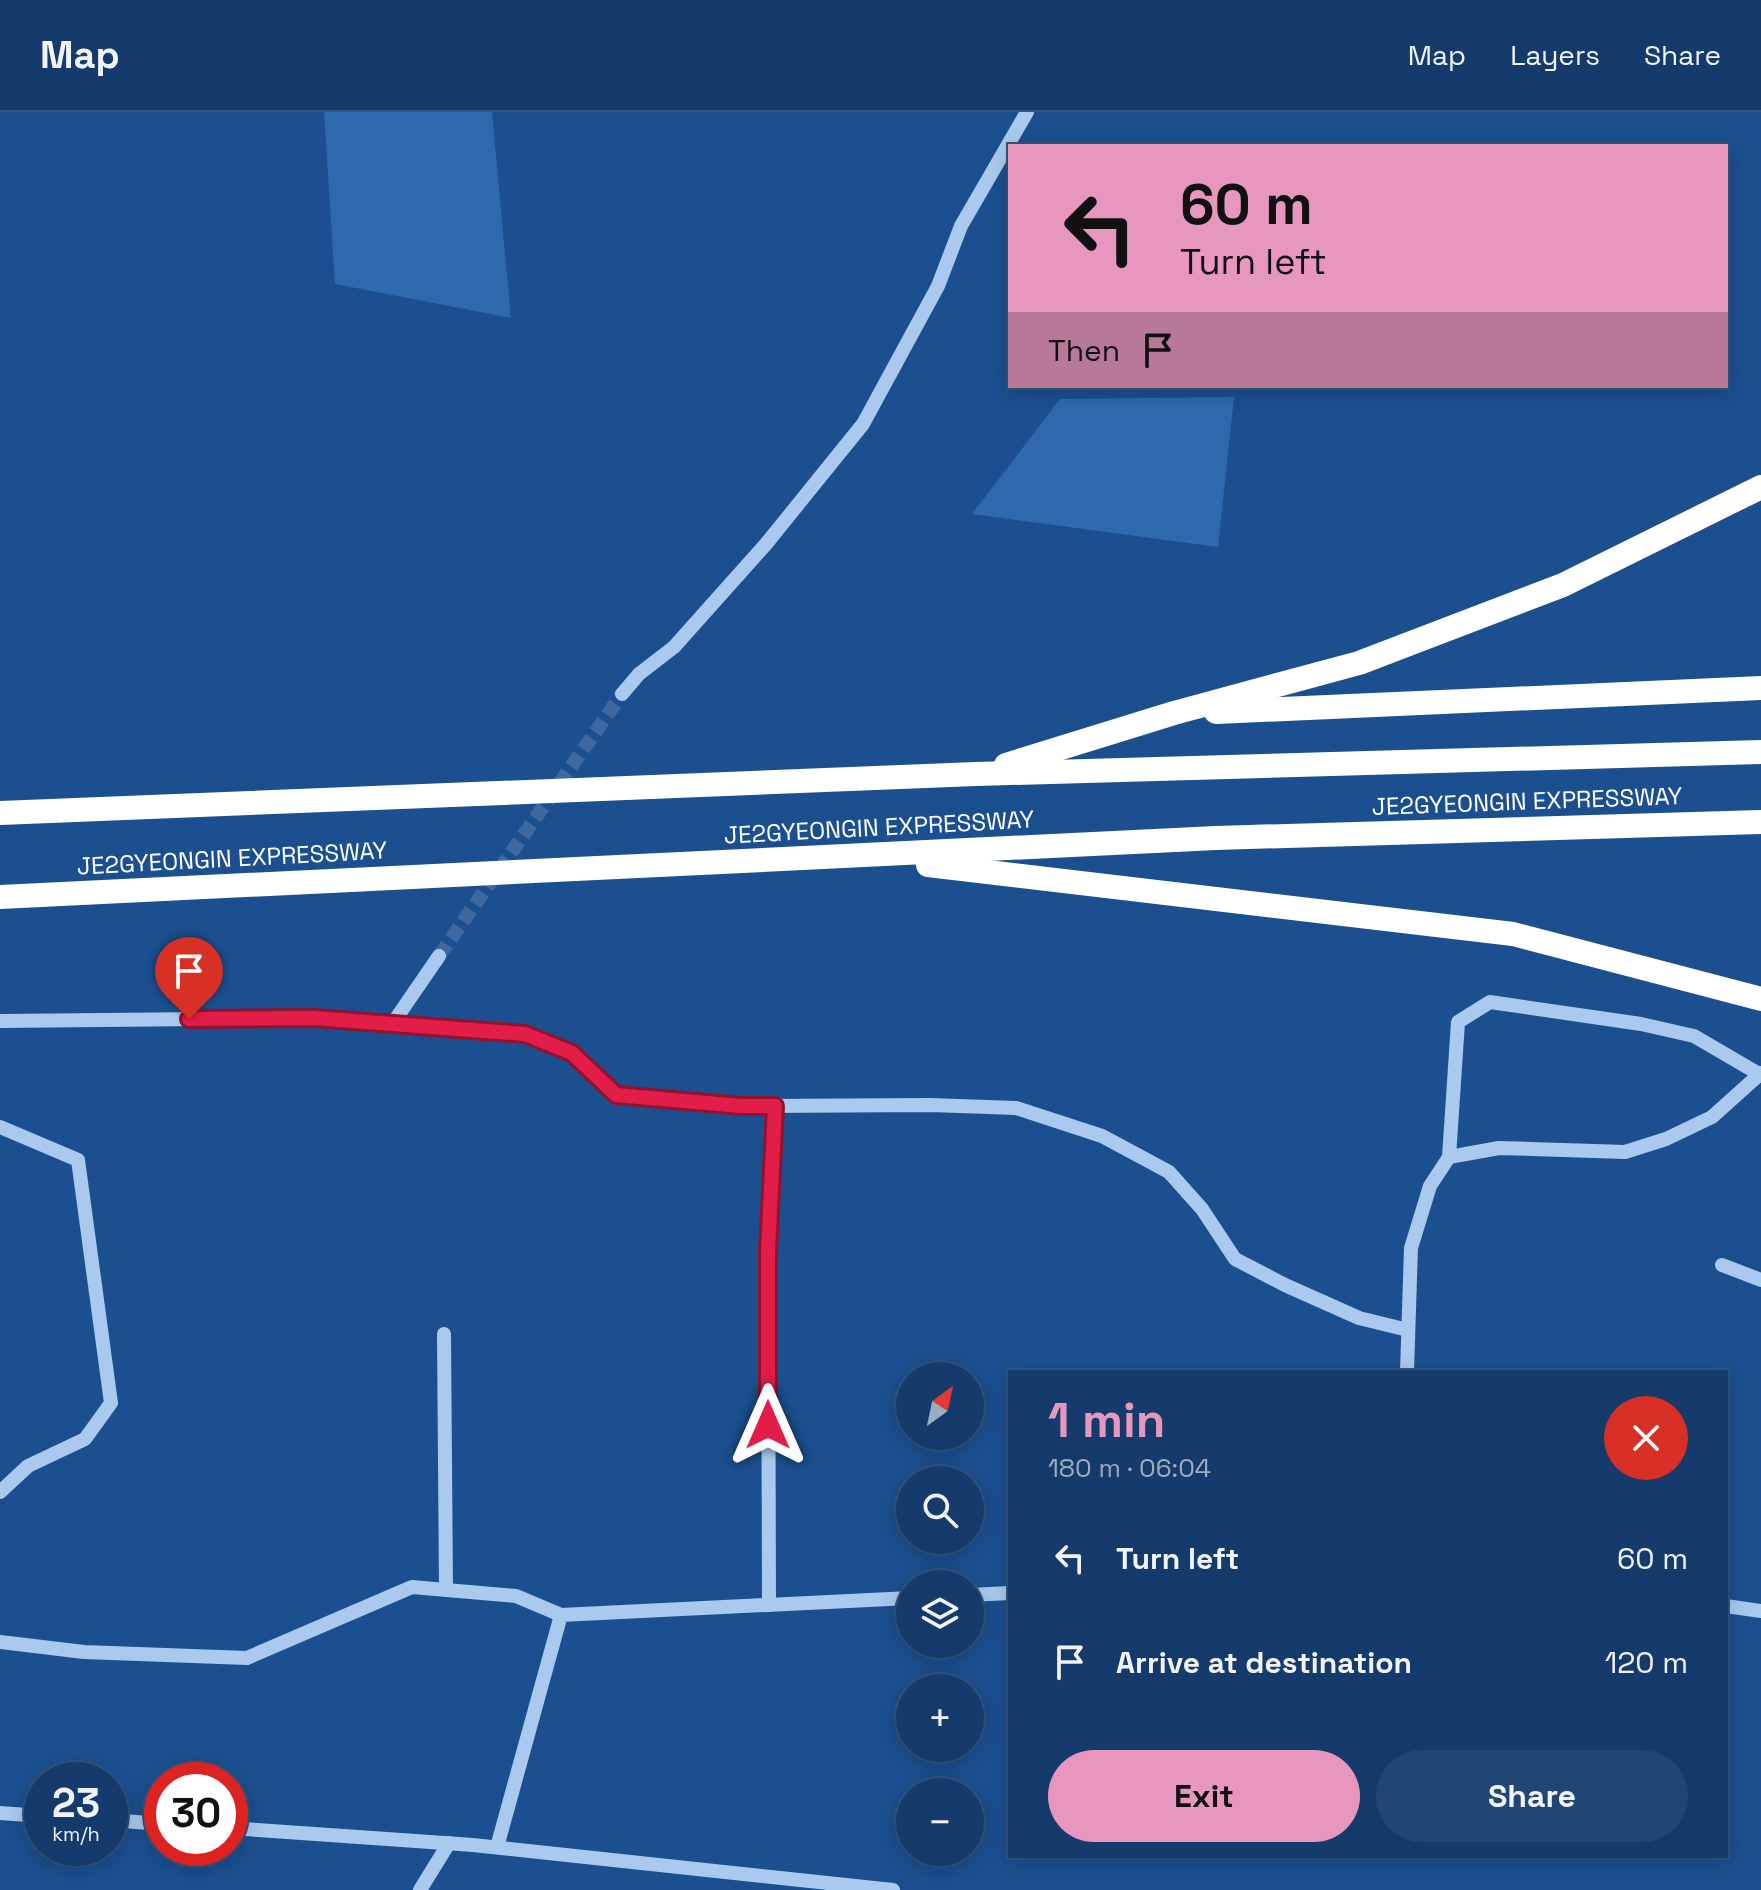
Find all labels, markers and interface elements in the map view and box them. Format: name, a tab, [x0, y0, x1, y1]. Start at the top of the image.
text: Map	[40, 31, 120, 79]
text: Map	[1408, 37, 1466, 73]
text: Layers	[1510, 37, 1600, 73]
text: Share	[1644, 37, 1721, 73]
text: 60 m	[1180, 169, 1313, 240]
icon: left	[1048, 176, 1152, 280]
text: Turn left	[1180, 239, 1327, 285]
icon: arrive	[1136, 328, 1180, 372]
text: Then	[1048, 331, 1120, 370]
street label: JE2GYEONGIN EXPRESSWAY	[1371, 780, 1683, 822]
street label: JE2GYEONGIN EXPRESSWAY	[723, 803, 1035, 851]
street label: JE2GYEONGIN EXPRESSWAY	[76, 834, 388, 882]
pin	[155, 937, 223, 1019]
icon: arrive	[167, 949, 211, 993]
north arrow	[896, 1362, 984, 1450]
map controls	[896, 1362, 984, 1866]
position arrow	[726, 1383, 810, 1467]
text: 1 min	[1048, 1390, 1165, 1451]
button: close	[1604, 1396, 1688, 1480]
text: 180 m · 06:04	[1048, 1451, 1211, 1485]
button: search	[896, 1466, 984, 1554]
icon: left	[1048, 1536, 1092, 1580]
text: Turn left	[1116, 1539, 1239, 1578]
text: 60 m	[1617, 1539, 1688, 1578]
button: layers	[896, 1570, 984, 1658]
icon: arrive	[1048, 1640, 1092, 1684]
text: Arrive at destination	[1116, 1643, 1412, 1682]
text: 120 m	[1605, 1643, 1688, 1682]
button: +	[896, 1674, 984, 1762]
button: Exit	[1048, 1750, 1360, 1842]
button: Share	[1376, 1750, 1688, 1842]
speed limit sign: 30	[144, 1762, 248, 1866]
text: 23	[52, 1778, 100, 1829]
button: −	[896, 1778, 984, 1866]
text: km/h	[52, 1821, 100, 1847]

